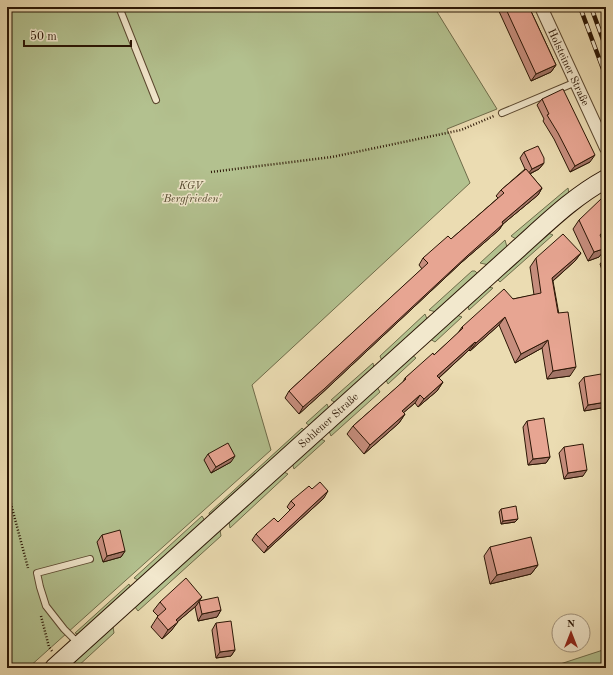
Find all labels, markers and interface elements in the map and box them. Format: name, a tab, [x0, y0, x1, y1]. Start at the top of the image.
scale bar	[24, 22, 131, 48]
street label: Holsteiner Straße	[545, 27, 590, 108]
text: 50 m	[30, 30, 57, 43]
park label: KGV 'Bergfrieden'	[161, 181, 222, 205]
street label: Sohlener Straße	[297, 391, 361, 451]
north arrow	[551, 613, 591, 653]
text: N	[567, 619, 576, 630]

